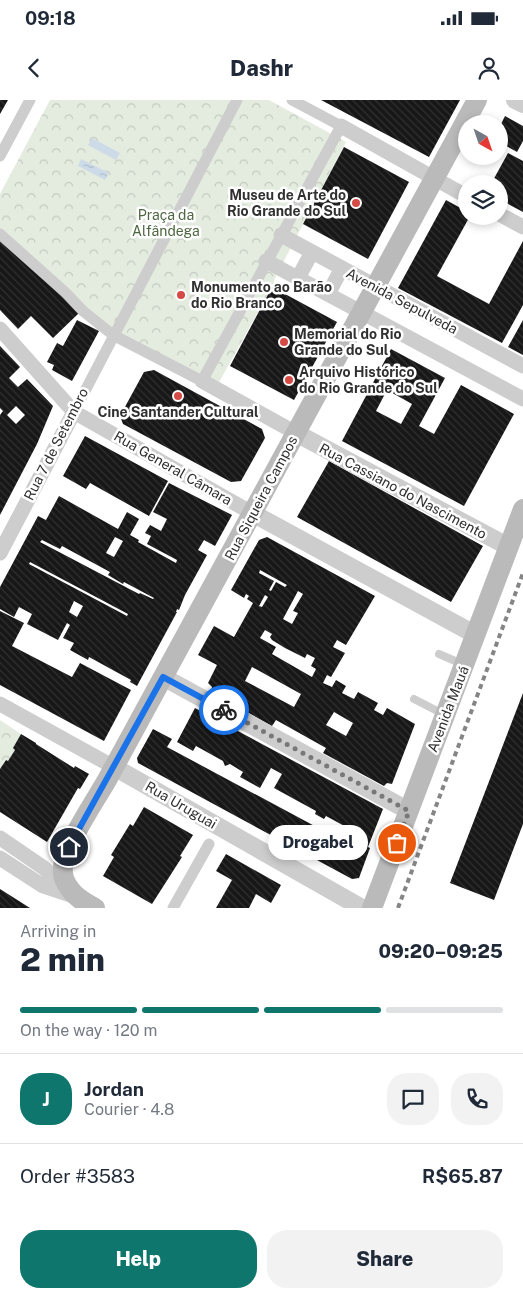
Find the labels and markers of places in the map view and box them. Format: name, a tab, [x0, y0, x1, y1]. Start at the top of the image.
place label: Museu de Arte do Rio Grande do Sul	[227, 187, 346, 219]
marker: Museu de Arte do Rio Grande do Sul	[350, 197, 362, 209]
place label: Monumento ao Barão do Rio Branco	[191, 279, 332, 311]
marker: Monumento ao Barão do Rio Branco	[175, 289, 187, 301]
place label: Memorial do Rio Grande do Sul	[294, 326, 402, 358]
marker: Memorial do Rio Grande do Sul	[278, 336, 290, 348]
place label: Arquivo Histórico do Rio Grande do Sul	[299, 364, 438, 396]
marker: Arquivo Histórico do Rio Grande do Sul	[283, 374, 295, 386]
marker: Cine Santander Cultural	[172, 390, 184, 402]
place label: Cine Santander Cultural	[97, 404, 259, 420]
pin	[376, 822, 418, 864]
pin	[48, 826, 90, 868]
callout: Drogabel	[267, 826, 367, 860]

